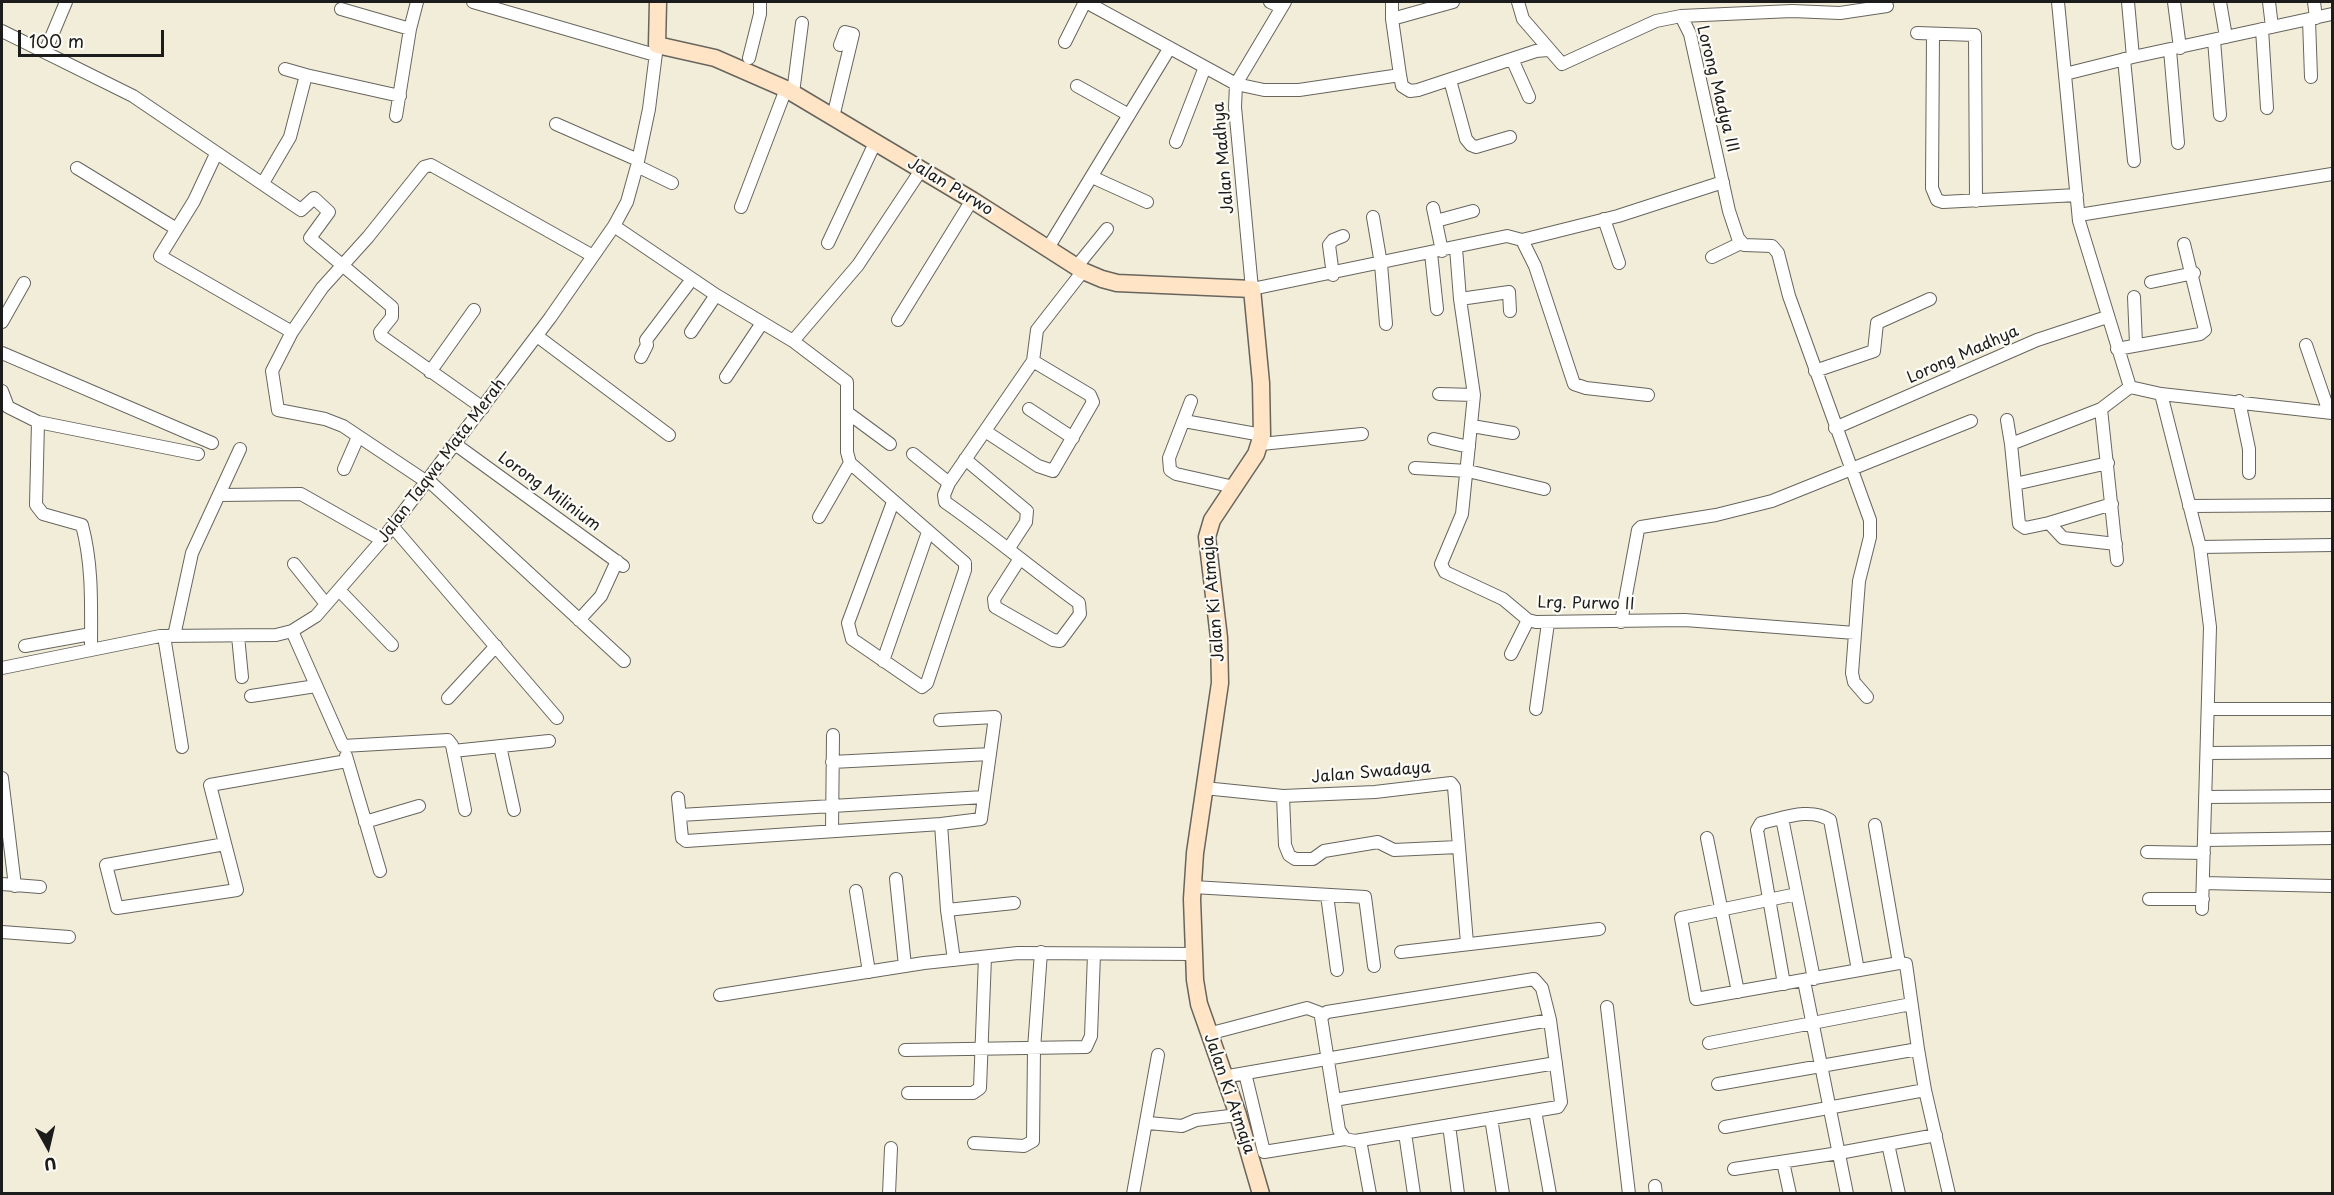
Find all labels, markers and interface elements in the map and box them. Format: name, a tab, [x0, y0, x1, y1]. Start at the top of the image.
scale bar	[21, 18, 166, 56]
street label: Lorong Madya III	[1692, 24, 1742, 154]
text: 100 m	[29, 27, 84, 54]
street label: Jalan Madhya	[1210, 101, 1238, 215]
street label: Jalan Purwo	[904, 154, 996, 220]
street label: Lorong Madhya	[1904, 322, 2022, 388]
street label: Jalan Taqwa Mata Merah	[374, 375, 510, 547]
street label: Lorong Milinium	[494, 448, 604, 536]
street label: Jalan Ki Atmaja	[1199, 535, 1229, 663]
street label: Lrg. Purwo II	[1537, 594, 1635, 614]
street label: Jalan Swadaya	[1311, 758, 1431, 788]
street label: Jalan Ki Atmaja	[1199, 1031, 1259, 1157]
north arrow	[18, 1117, 78, 1177]
text: U	[43, 1152, 58, 1178]

